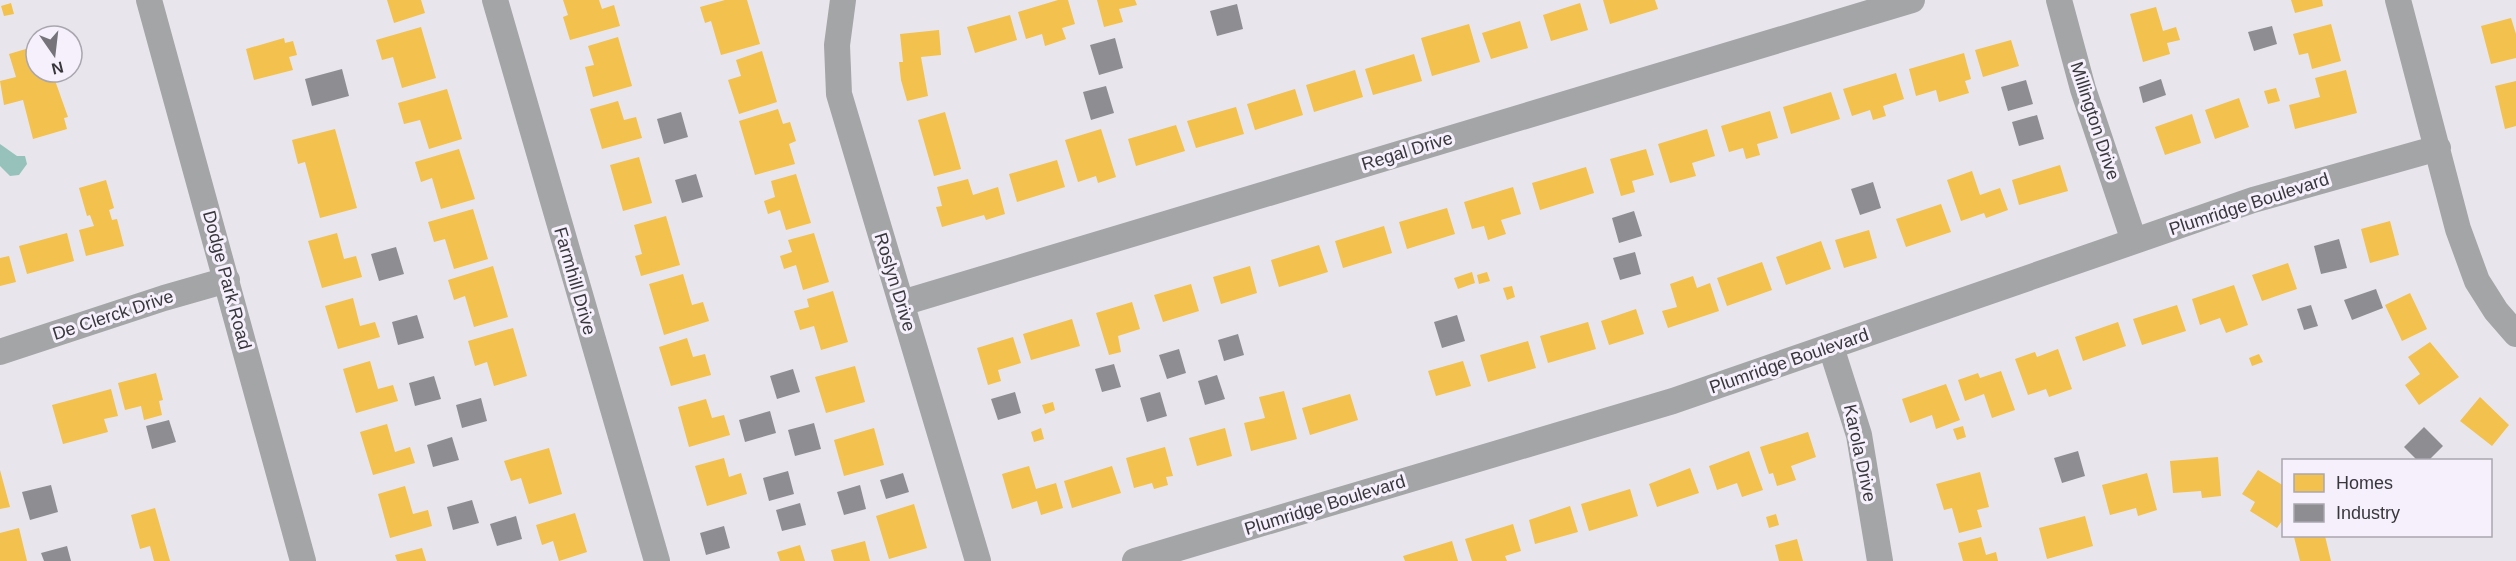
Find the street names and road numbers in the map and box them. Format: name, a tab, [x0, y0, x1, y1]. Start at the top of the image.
street label: Millington Drive	[2066, 59, 2124, 183]
street label: Regal Drive	[1359, 128, 1455, 174]
street label: Plumridge Boulevard	[2166, 169, 2332, 239]
street label: Dodge Park Road	[199, 208, 255, 352]
street label: Farmhill Drive	[550, 225, 600, 337]
street label: Roslyn Drive	[871, 230, 919, 334]
street label: De Clerck Drive	[50, 286, 176, 344]
street label: Plumridge Boulevard	[1707, 324, 1871, 398]
street label: Karola Drive	[1840, 402, 1880, 504]
street label: Plumridge Boulevard	[1242, 471, 1408, 539]

